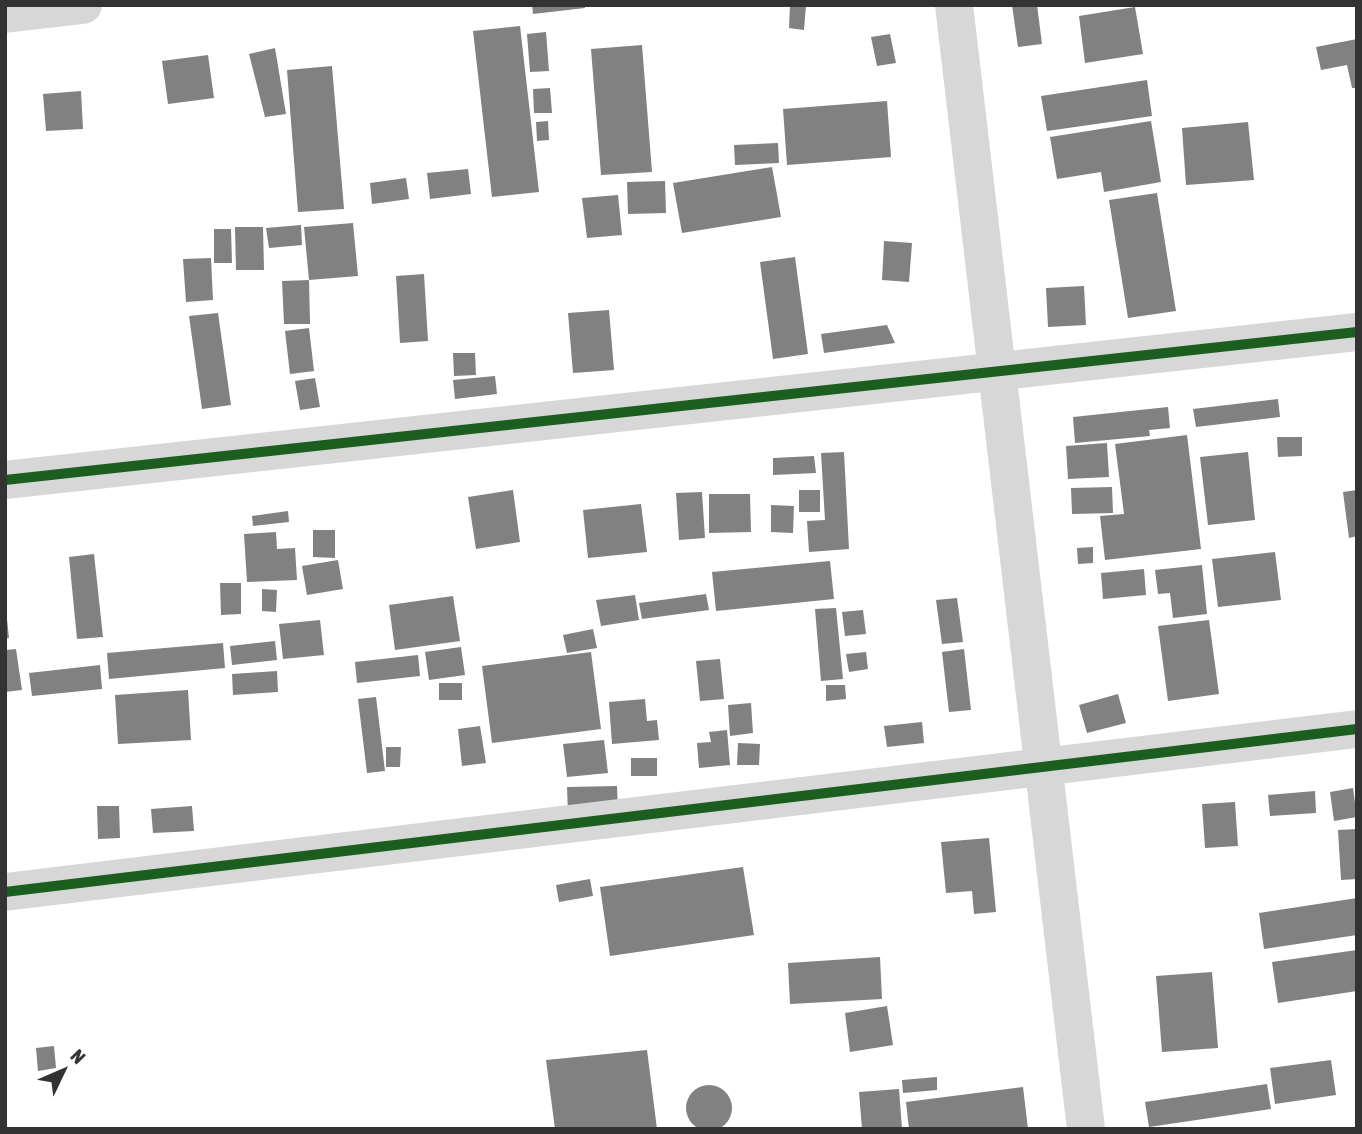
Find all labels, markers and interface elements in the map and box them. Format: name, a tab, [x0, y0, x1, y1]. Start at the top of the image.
north arrow	[28, 1036, 98, 1106]
text: N	[66, 1045, 90, 1068]

